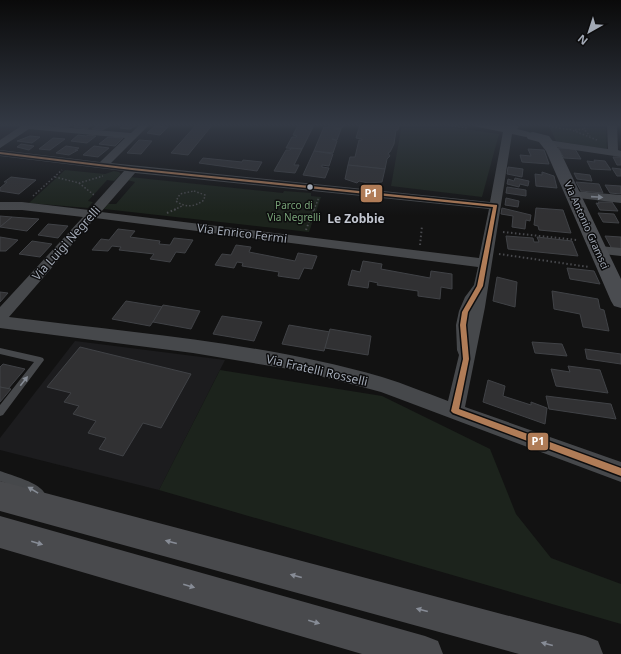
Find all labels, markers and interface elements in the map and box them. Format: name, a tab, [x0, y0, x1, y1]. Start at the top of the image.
north arrow	[569, 12, 609, 52]
text: N	[574, 32, 591, 49]
street label: Via Antonio Gramsci	[561, 179, 613, 271]
unlabelled marker	[305, 182, 315, 192]
line badge: P1	[360, 184, 383, 203]
text: P1	[364, 185, 378, 200]
one-way arrow	[591, 194, 604, 201]
park label: Parco di Via Negrelli	[267, 198, 321, 224]
street label: Via Luigi Negrelli	[28, 202, 104, 284]
district label: Le Zobbie	[327, 210, 385, 227]
street label: Via Enrico Fermi	[196, 219, 288, 247]
street label: Via Fratelli Rosselli	[265, 350, 369, 390]
one-way arrow	[20, 376, 28, 387]
line badge: P1	[527, 432, 549, 451]
text: P1	[531, 433, 545, 448]
one-way arrow	[28, 486, 38, 494]
one-way arrow	[164, 539, 176, 545]
one-way arrow	[32, 540, 44, 546]
one-way arrow	[290, 573, 302, 579]
one-way arrow	[184, 583, 196, 589]
one-way arrow	[415, 607, 427, 613]
one-way arrow	[309, 619, 321, 625]
one-way arrow	[541, 641, 553, 647]

